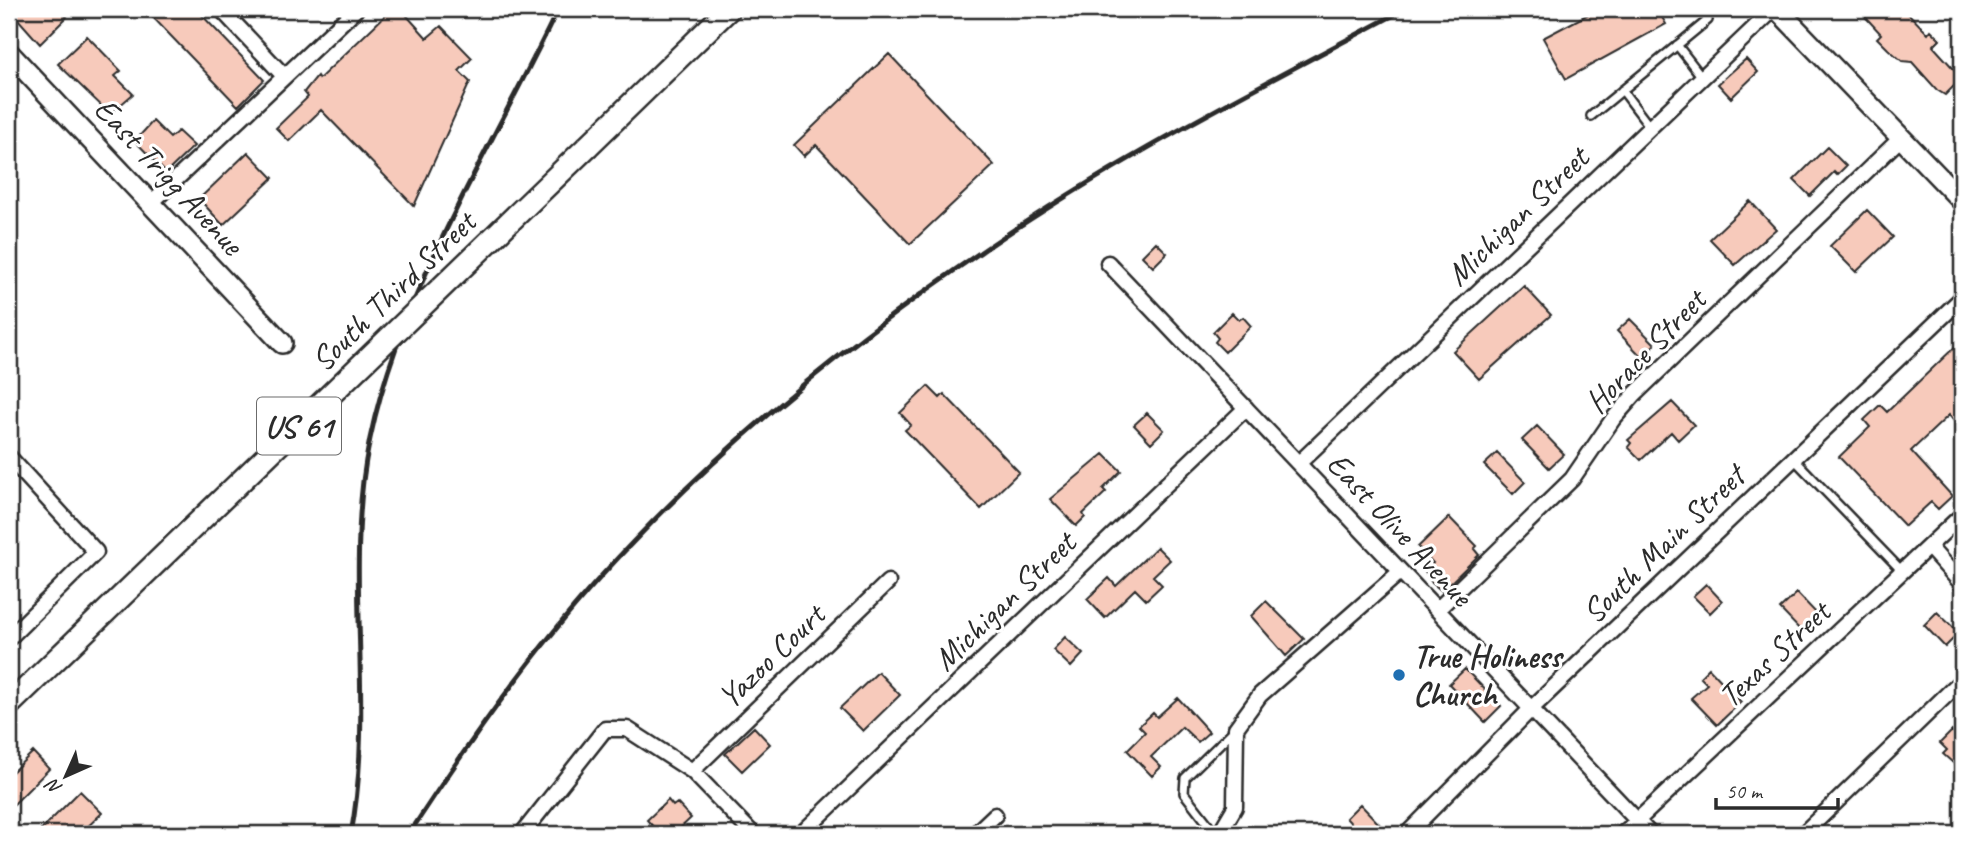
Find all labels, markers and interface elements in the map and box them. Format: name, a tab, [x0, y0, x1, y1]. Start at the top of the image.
street label: East Trigg Avenue	[85, 88, 254, 265]
street label: Michigan Street	[1437, 135, 1599, 294]
street label: South Third Street	[302, 200, 486, 380]
street label: Horace Street	[1575, 278, 1717, 422]
road number: US 61	[257, 398, 341, 454]
street label: East Olive Avenue	[1318, 443, 1484, 617]
street label: South Main Street	[1573, 453, 1756, 632]
street label: Michigan Street	[924, 520, 1086, 679]
street label: Texas Street	[1709, 590, 1841, 716]
street label: Yazoo Court	[709, 593, 836, 717]
place label: True Holiness Church	[1413, 635, 1564, 715]
marker: True Holiness Church	[1391, 667, 1407, 683]
north arrow	[32, 742, 102, 812]
scale bar	[1716, 766, 1838, 810]
text: N	[40, 772, 67, 800]
text: 50 m	[1726, 778, 1764, 804]

